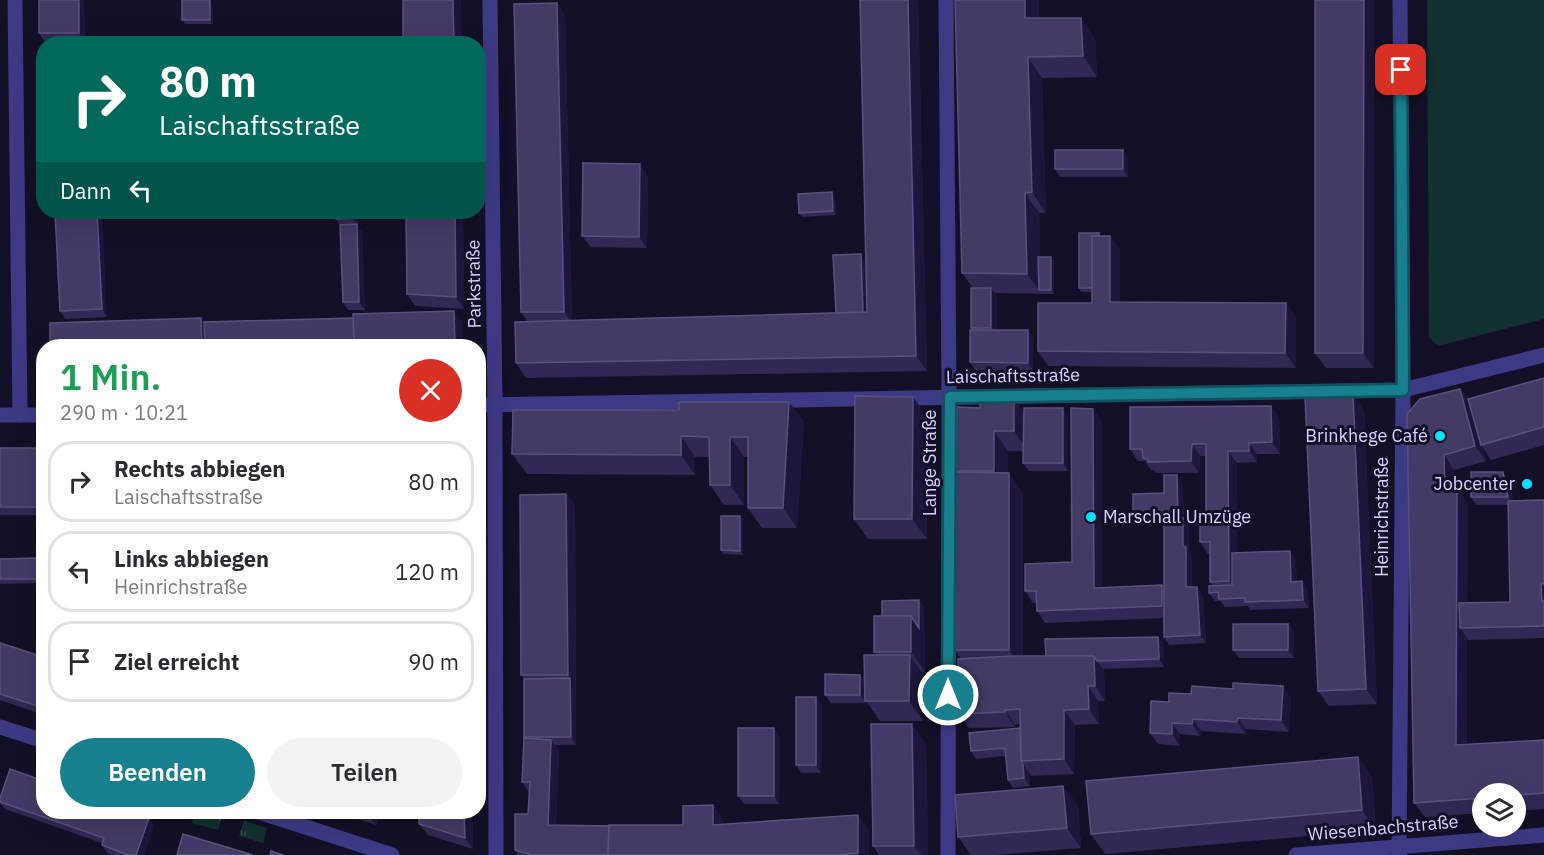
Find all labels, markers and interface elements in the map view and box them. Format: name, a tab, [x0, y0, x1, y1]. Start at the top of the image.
pin	[1375, 44, 1426, 95]
icon: arrive	[1384, 53, 1417, 86]
text: 80 m	[159, 54, 257, 109]
icon: right	[60, 60, 138, 138]
text: Laischaftsstraße	[159, 107, 360, 142]
icon: left	[124, 174, 157, 207]
text: Dann	[60, 176, 112, 205]
street label: Parkstraße	[461, 239, 486, 329]
text: 1 Min.	[60, 353, 161, 400]
button: close	[399, 359, 462, 422]
street label: Laischaftsstraße	[946, 363, 1080, 388]
text: 290 m · 10:21	[60, 399, 188, 426]
street label: Lange Straße	[918, 410, 941, 516]
place label: Brinkhege Café	[1305, 424, 1428, 447]
marker: Brinkhege Café	[1433, 429, 1447, 443]
text: Rechts abbiegen	[114, 454, 285, 483]
street label: Heinrichstraße	[1370, 457, 1393, 577]
icon: right	[63, 465, 96, 498]
text: 80 m	[408, 467, 459, 496]
place label: Jobcenter	[1434, 472, 1515, 495]
marker: Jobcenter	[1520, 477, 1534, 491]
text: Laischaftsstraße	[114, 483, 263, 510]
place label: Marschall Umzüge	[1103, 505, 1251, 528]
marker: Marschall Umzüge	[1084, 510, 1098, 524]
text: Links abbiegen	[114, 544, 269, 573]
icon: left	[63, 555, 96, 588]
text: 120 m	[395, 557, 459, 586]
text: Heinrichstraße	[114, 573, 248, 600]
icon: arrive	[63, 645, 96, 678]
text: Ziel erreicht	[114, 647, 239, 676]
text: 90 m	[408, 647, 459, 676]
position arrow	[916, 663, 980, 727]
button: Beenden	[60, 738, 255, 807]
button: Teilen	[267, 738, 462, 807]
map controls	[1472, 783, 1526, 837]
button: layers	[1472, 783, 1526, 837]
street label: Wiesenbachstraße	[1307, 809, 1459, 846]

